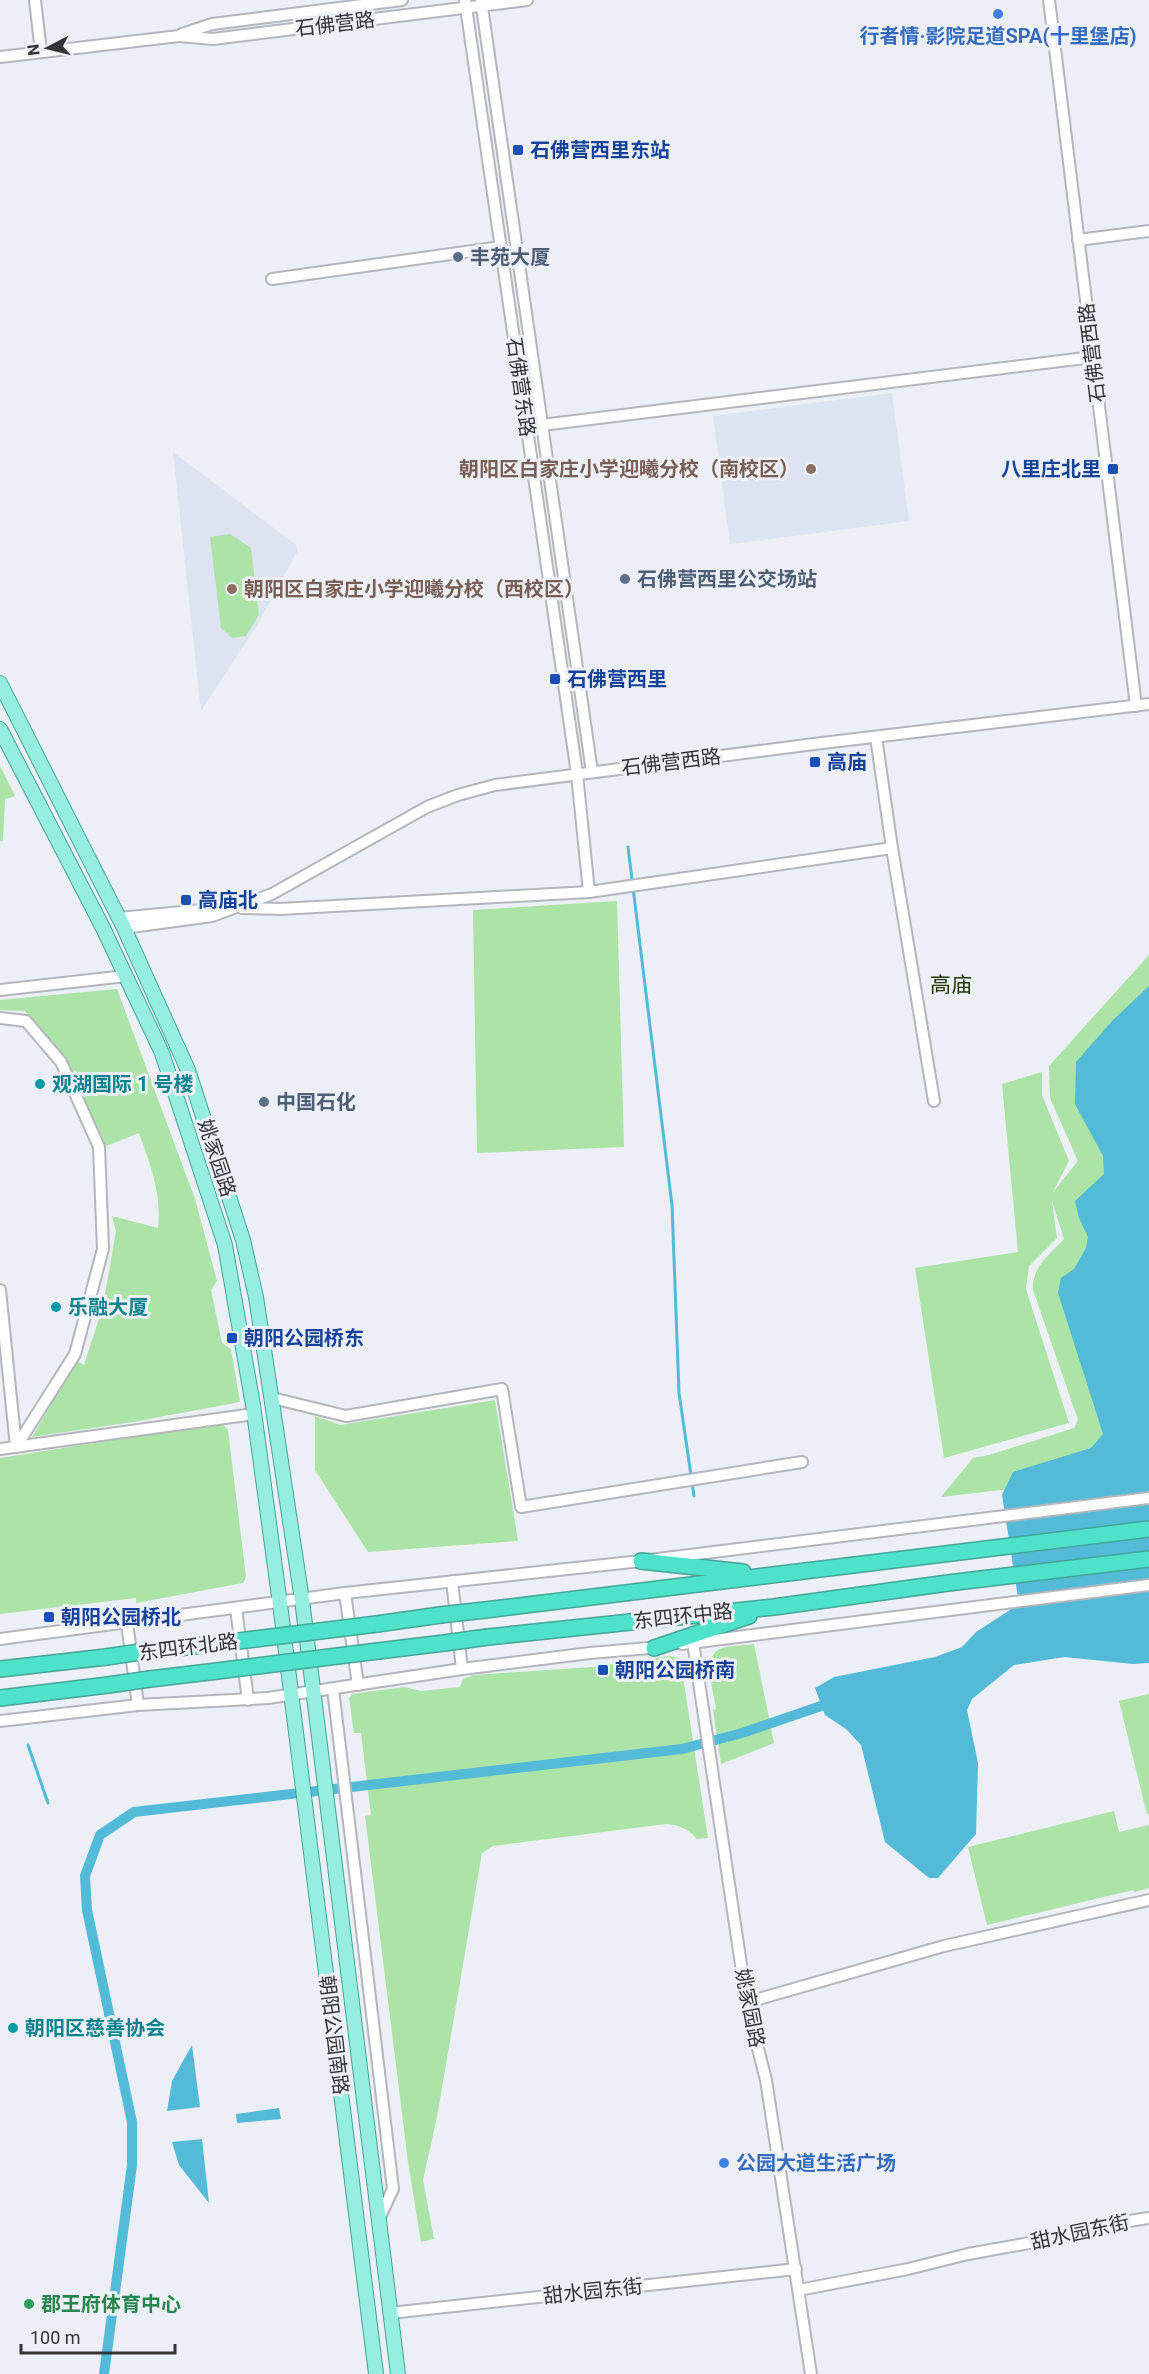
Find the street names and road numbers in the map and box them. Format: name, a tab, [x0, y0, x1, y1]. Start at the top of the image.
street label: 石佛营路	[294, 7, 376, 41]
street label: 石佛营西路	[1074, 302, 1110, 404]
street label: 石佛营东路	[502, 336, 540, 438]
street label: 石佛营西路	[620, 744, 722, 780]
street label: 姚家园路	[193, 1116, 241, 1200]
street label: 东四环中路	[632, 1599, 734, 1633]
street label: 东四环北路	[137, 1629, 239, 1665]
street label: 姚家园路	[731, 1966, 769, 2050]
street label: 朝阳公园南路	[315, 1974, 353, 2096]
street label: 甜水园东街	[1029, 2210, 1131, 2254]
street label: 甜水园东街	[542, 2274, 644, 2308]

